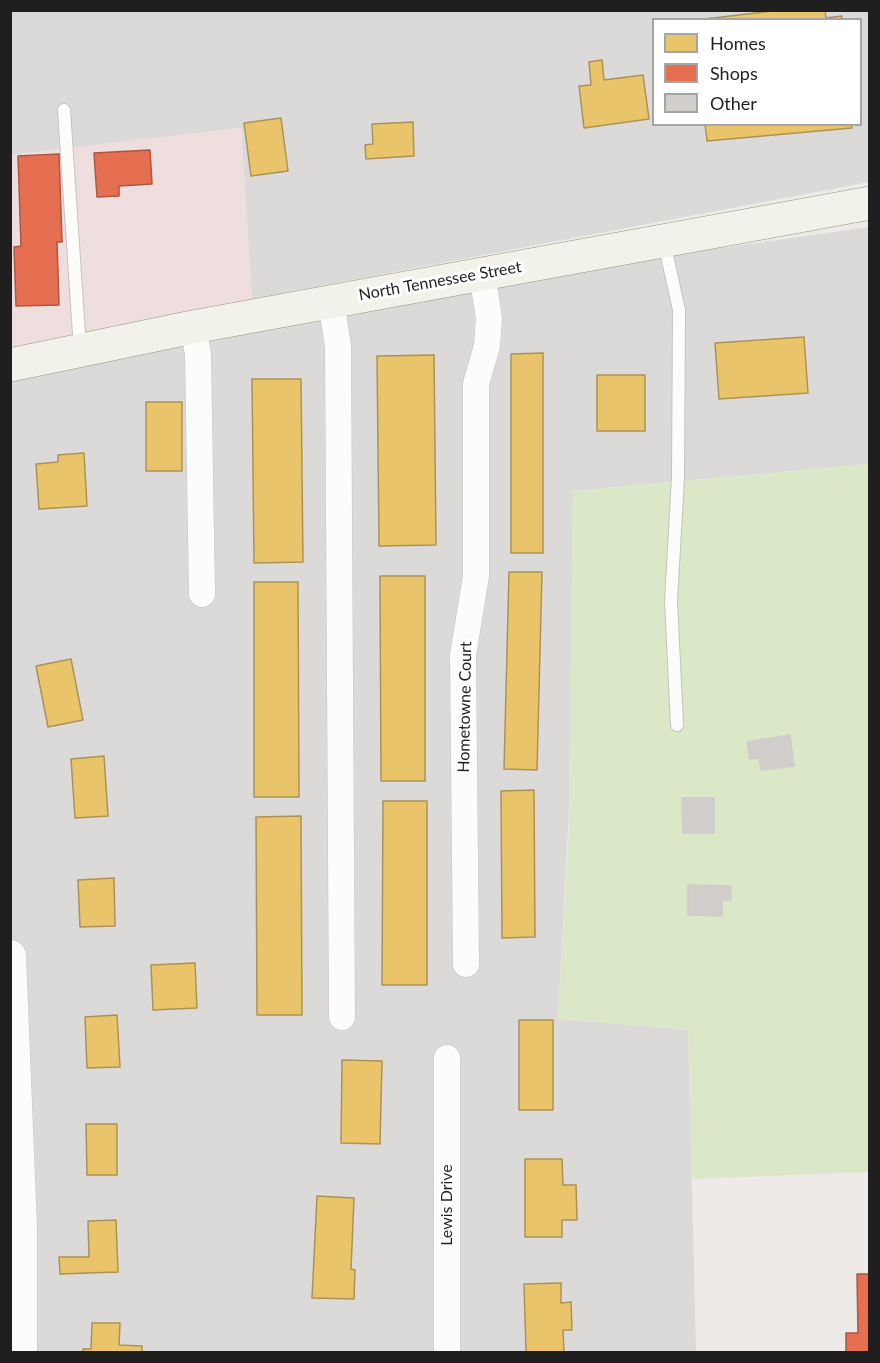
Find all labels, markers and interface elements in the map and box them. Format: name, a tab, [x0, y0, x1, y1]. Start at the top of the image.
legend	[652, 18, 862, 126]
text: Homes	[710, 32, 766, 54]
text: Shops	[710, 62, 758, 84]
text: Other	[710, 92, 757, 114]
street label: North Tennessee Street	[357, 257, 523, 305]
street label: Hometowne Court	[454, 641, 476, 773]
street label: Lewis Drive	[437, 1164, 457, 1246]

